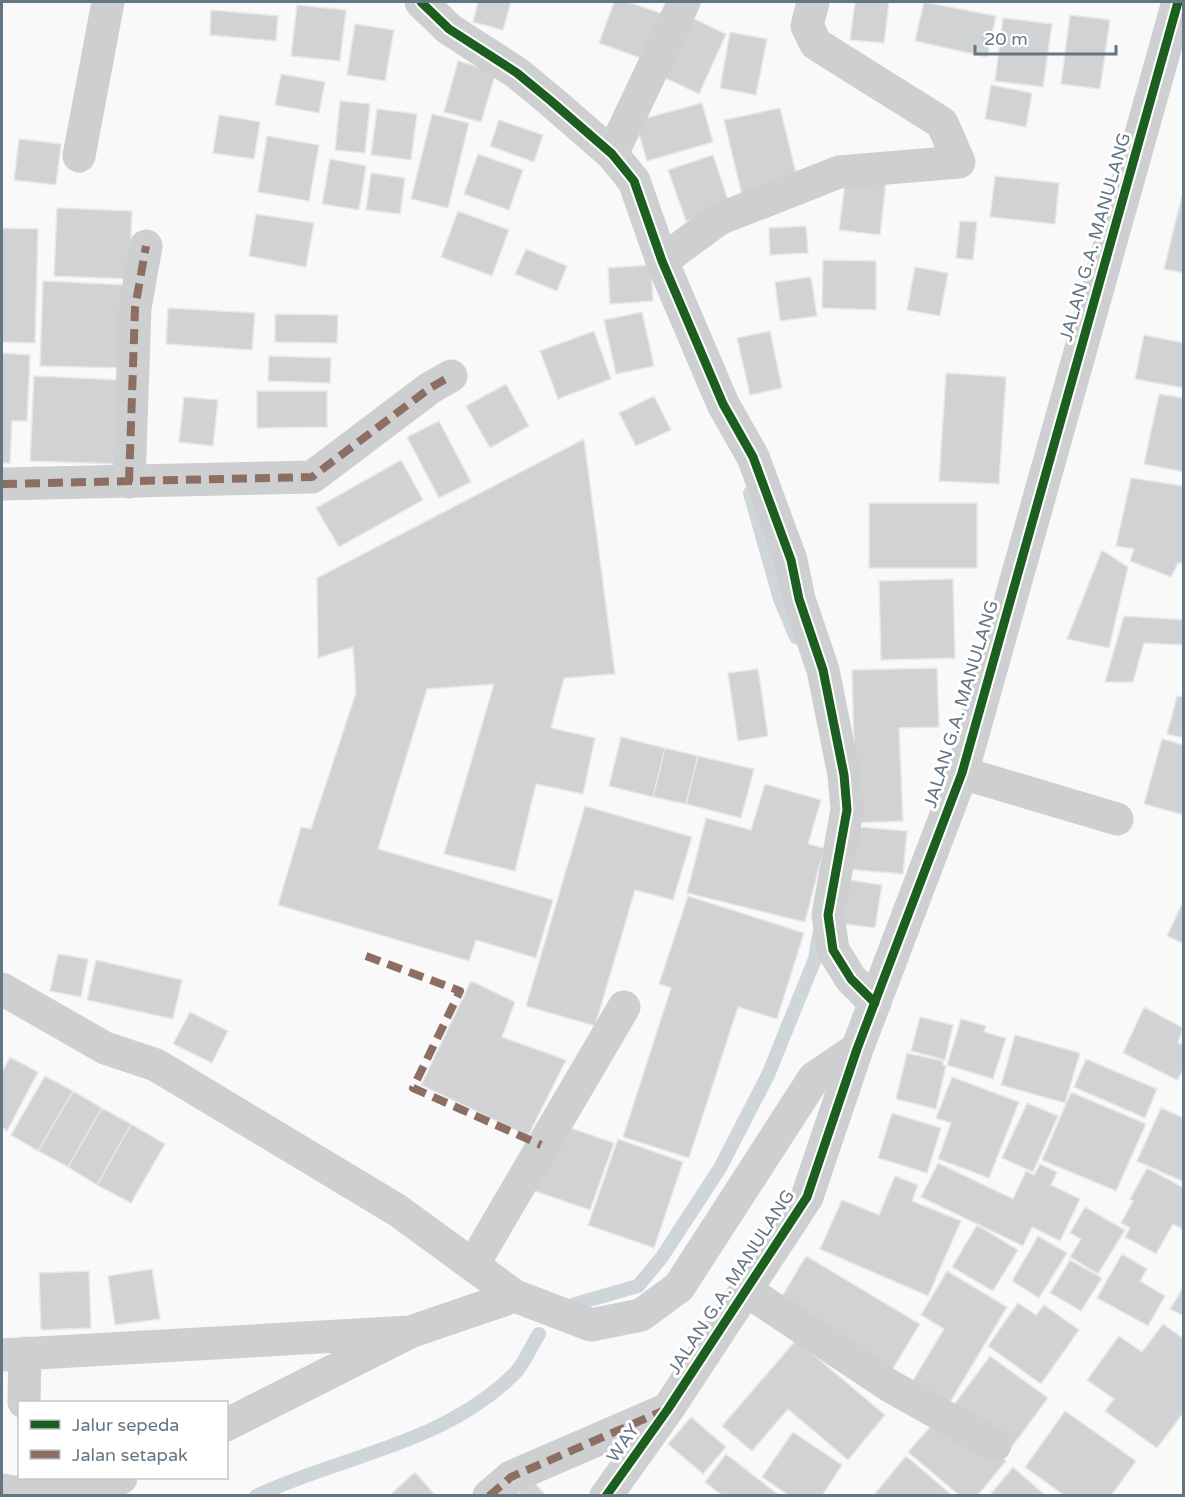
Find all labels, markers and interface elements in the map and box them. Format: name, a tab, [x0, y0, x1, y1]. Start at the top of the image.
scale bar	[975, 18, 1116, 56]
text: 20 m	[984, 28, 1028, 50]
street label: JALAN G.A. MANULANG	[1055, 130, 1135, 344]
street label: JALAN G.A. MANULANG	[919, 598, 1003, 810]
street label: JALAN G.A. MANULANG	[663, 1185, 799, 1379]
legend	[18, 1401, 228, 1479]
text: Jalur sepeda	[72, 1414, 179, 1436]
street label: WAY	[602, 1419, 644, 1467]
text: Jalan setapak	[72, 1444, 188, 1466]

